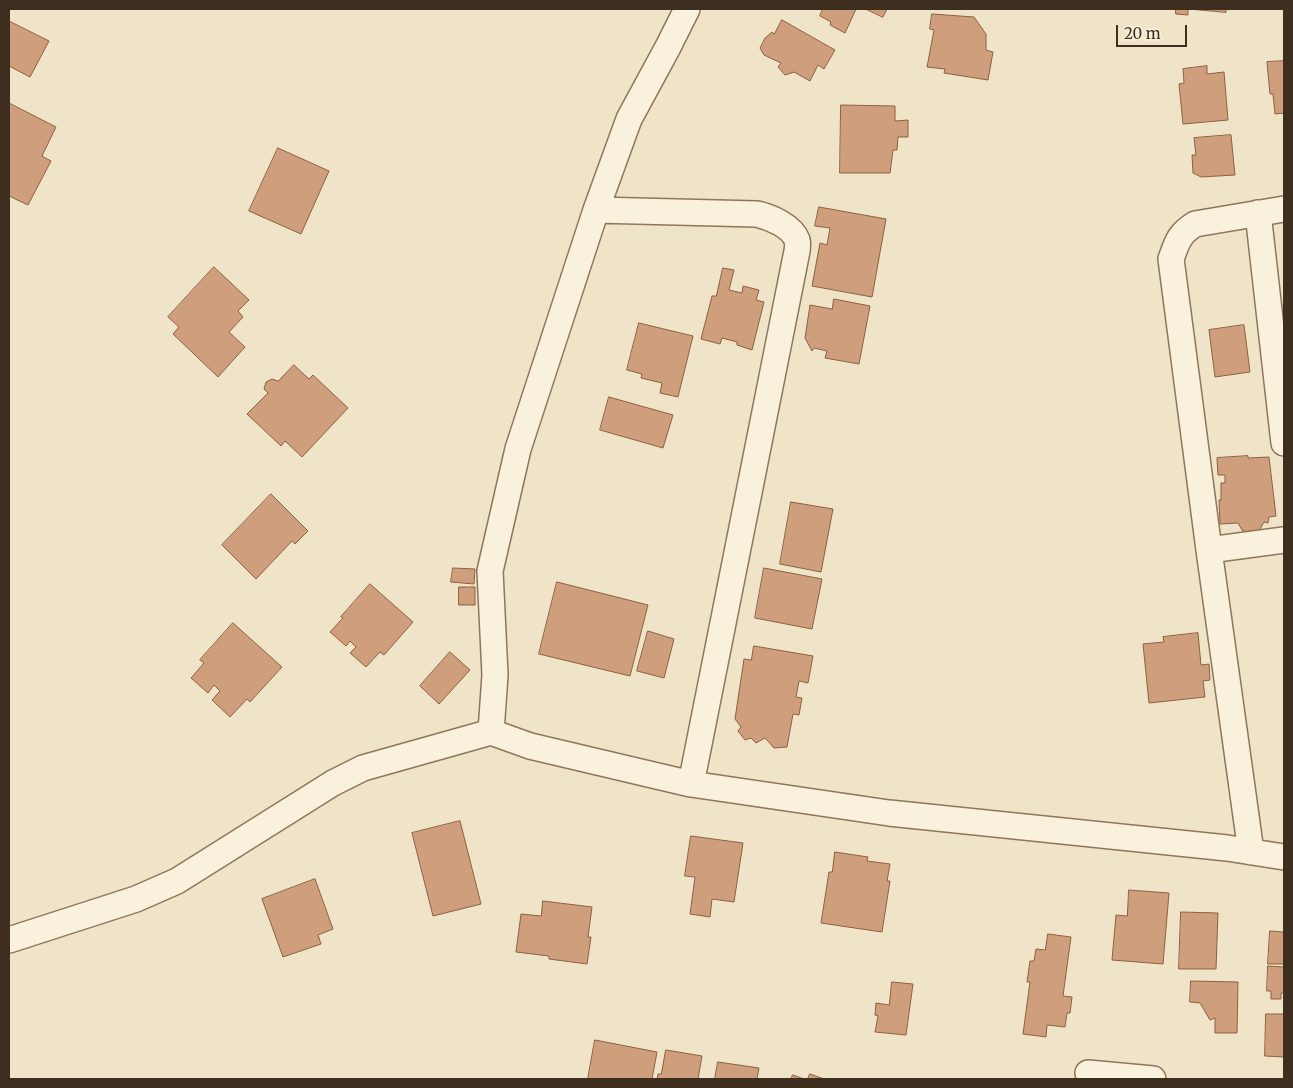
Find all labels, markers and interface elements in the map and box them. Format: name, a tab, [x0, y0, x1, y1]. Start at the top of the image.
scale bar	[1118, 15, 1189, 47]
text: 20 m	[1124, 24, 1161, 43]

